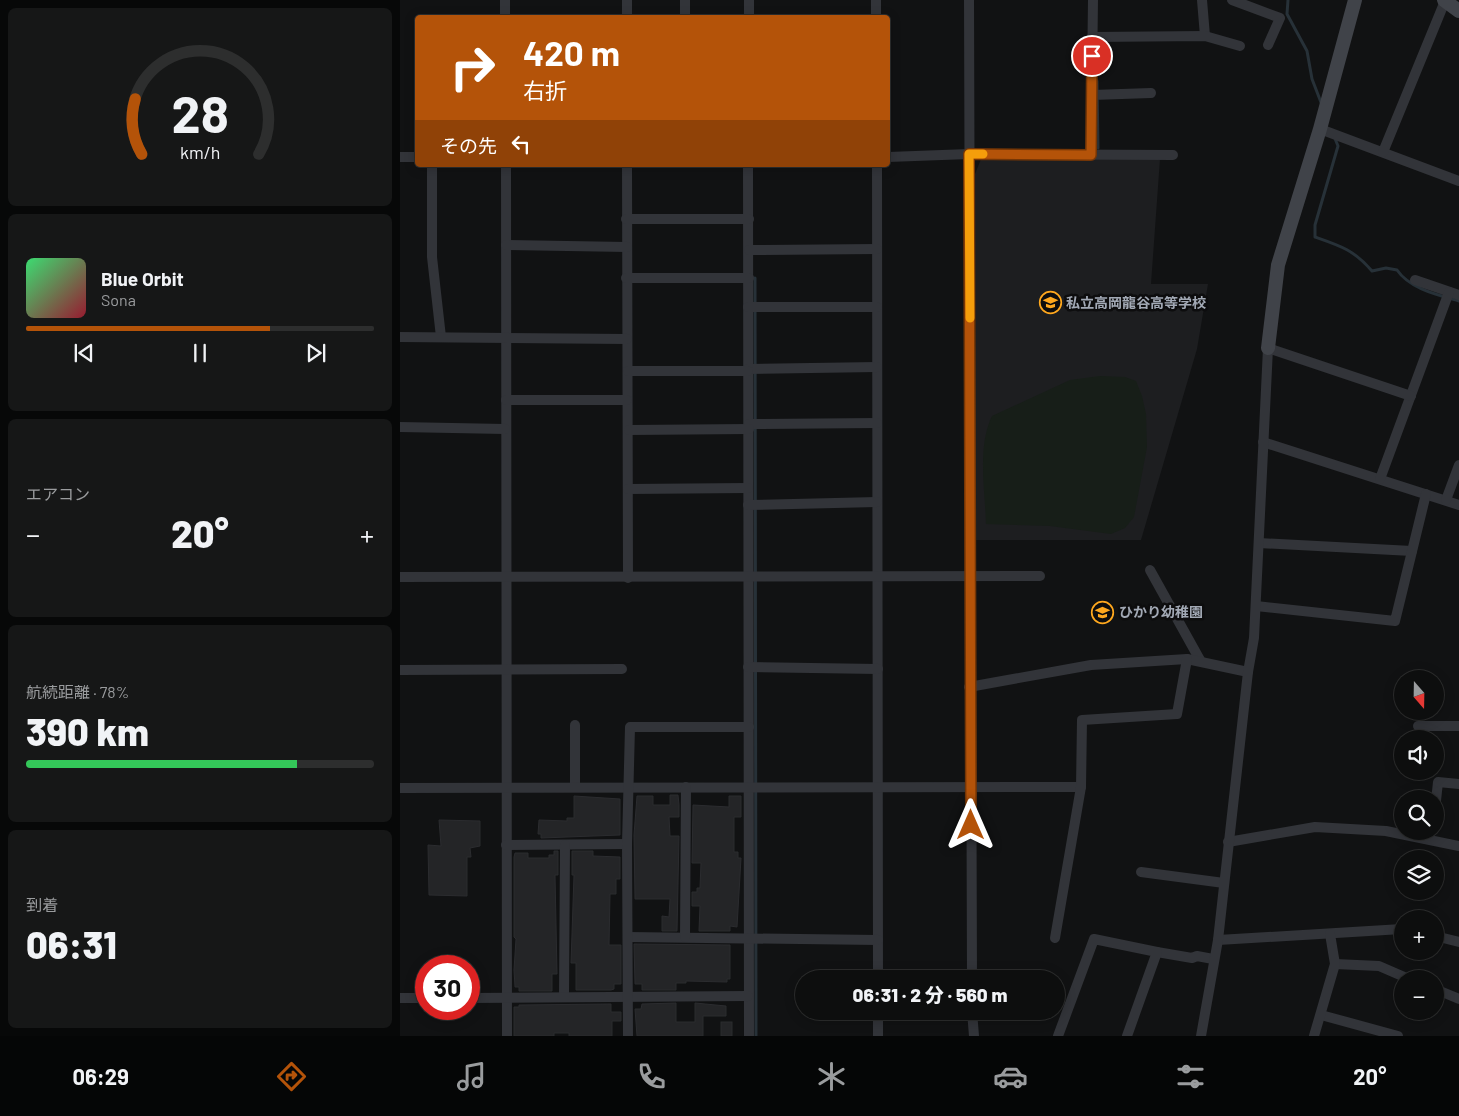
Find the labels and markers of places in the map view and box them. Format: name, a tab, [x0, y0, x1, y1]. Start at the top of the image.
pin	[1071, 35, 1113, 77]
school or university icon: 私立高岡龍谷高等学校	[1038, 291, 1062, 315]
place label: 私立高岡龍谷高等学校	[1066, 294, 1206, 311]
school or university icon: ひかり幼稚園	[1091, 600, 1115, 624]
place label: ひかり幼稚園	[1119, 603, 1203, 620]

